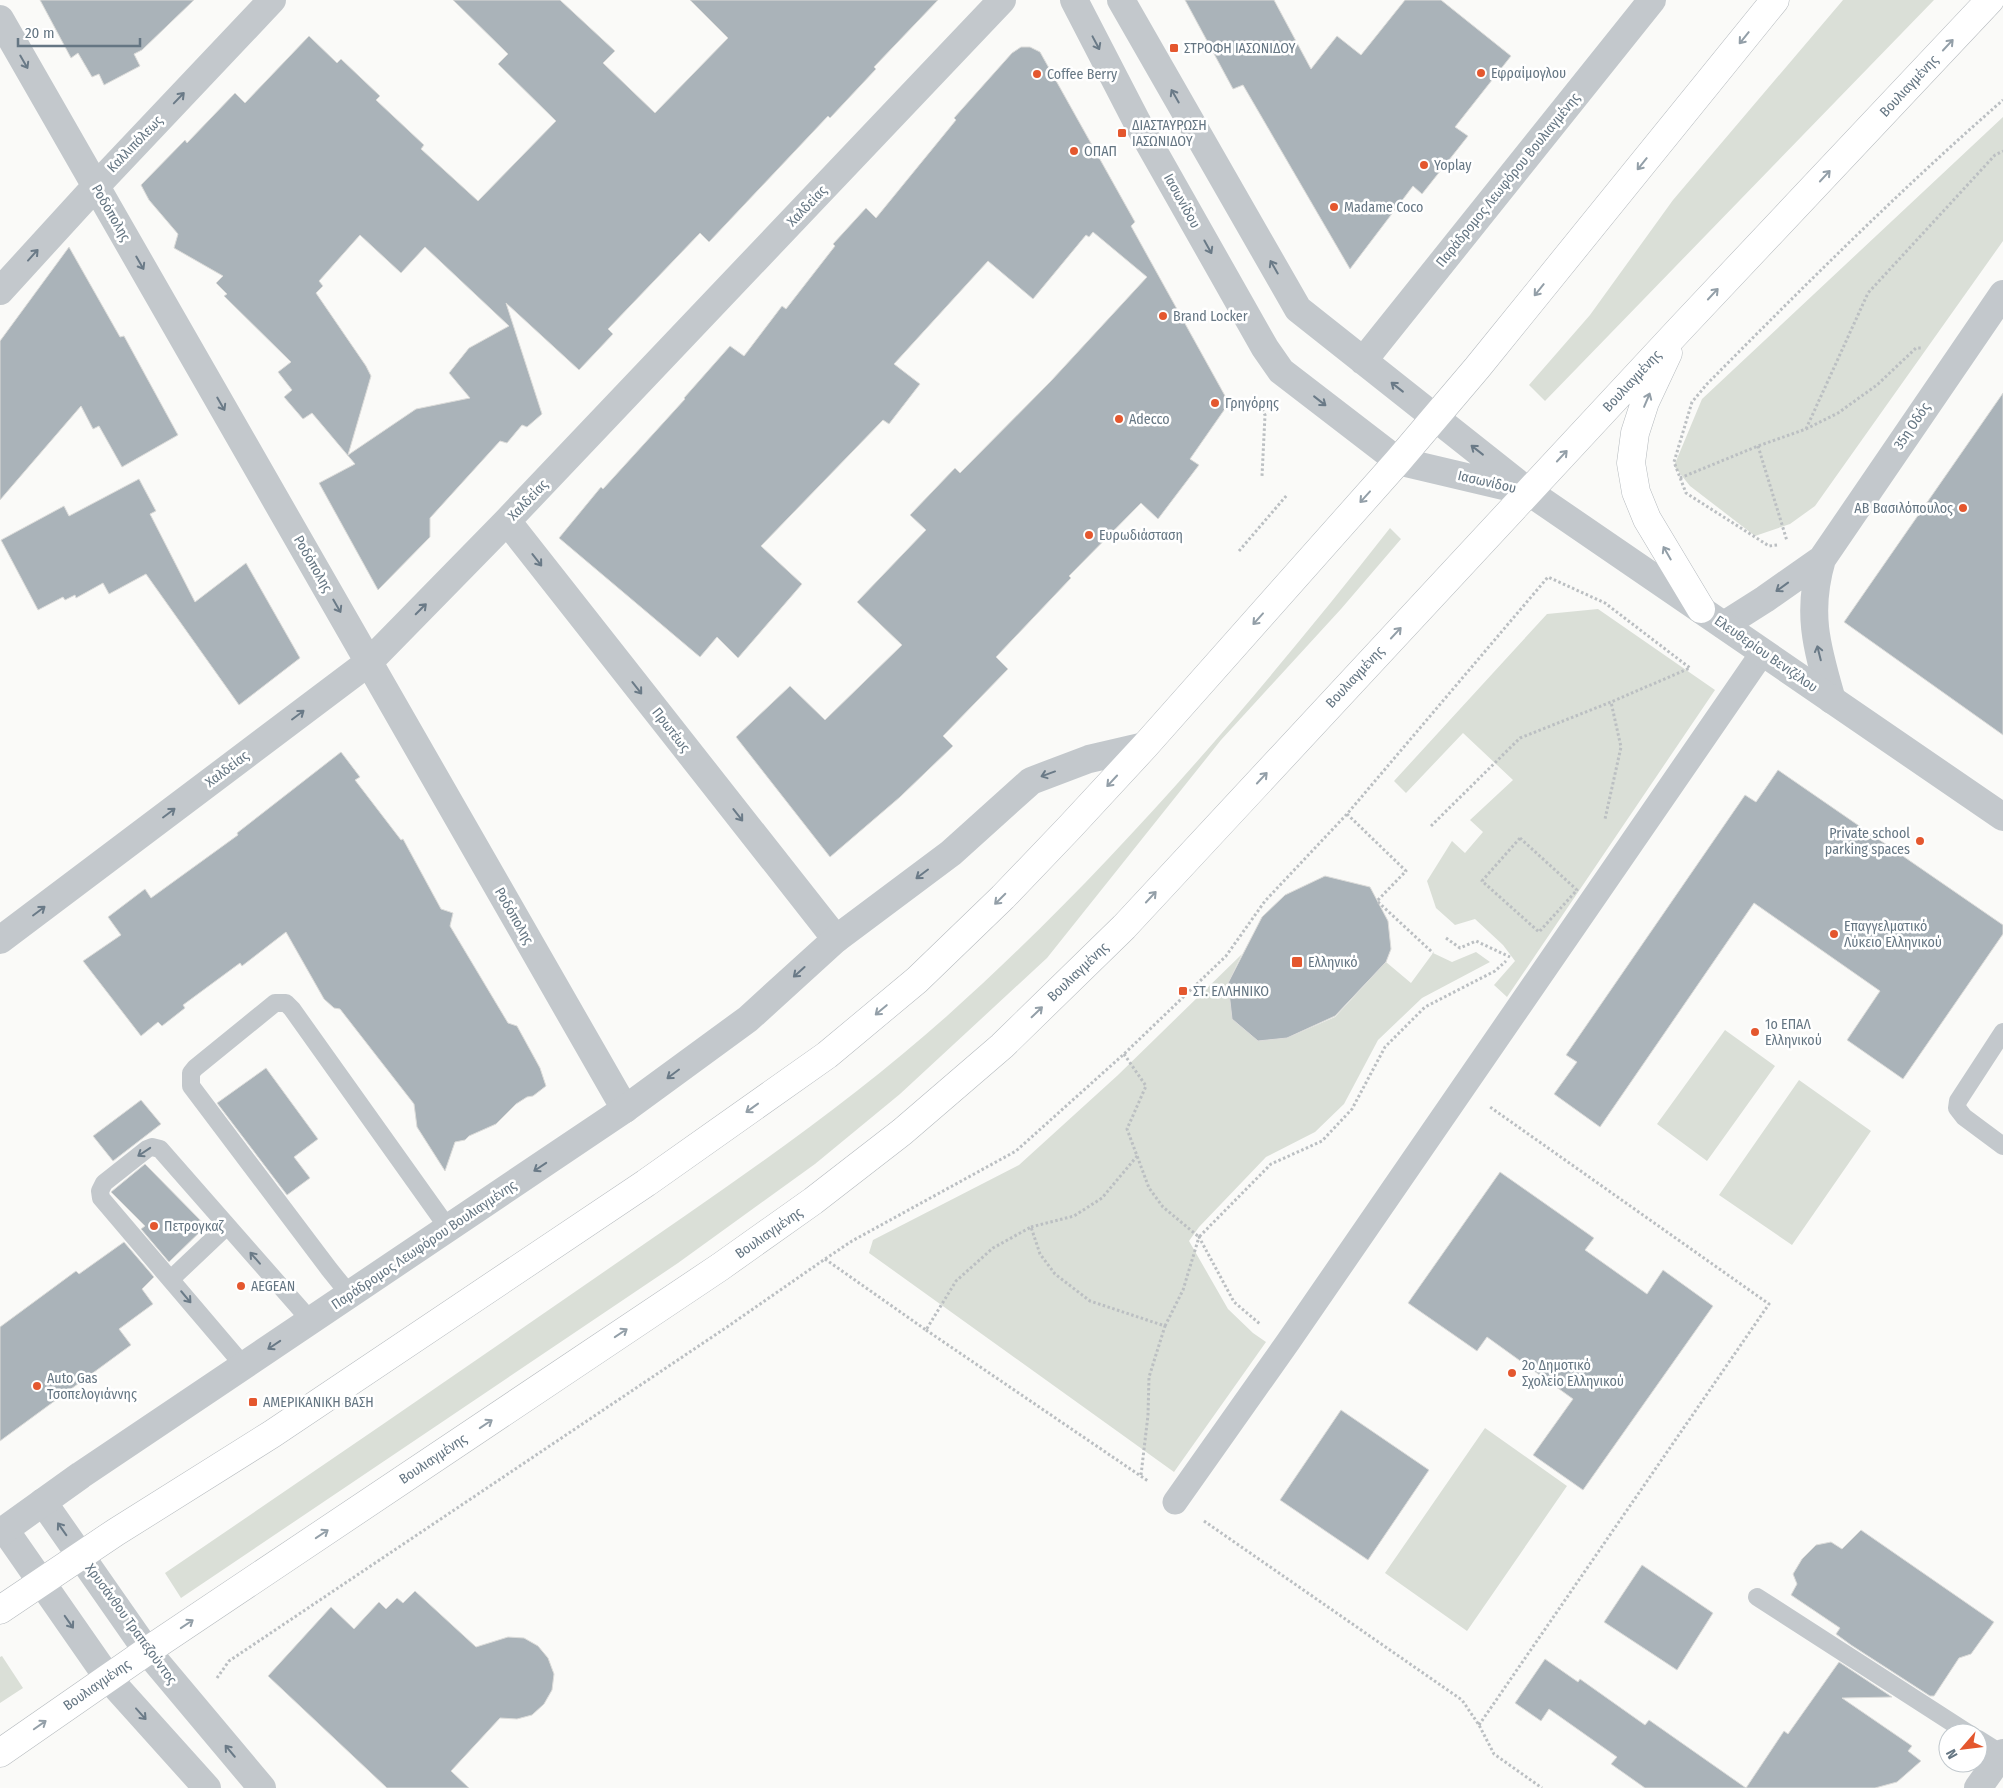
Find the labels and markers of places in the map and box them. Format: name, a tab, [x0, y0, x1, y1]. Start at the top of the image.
place label: ΣΤΡΟΦΗ ΙΑΣΩΝΙΔΟΥ	[1184, 40, 1296, 57]
marker: ΣΤΡΟΦΗ ΙΑΣΩΝΙΔΟΥ	[1168, 42, 1180, 54]
place label: Εφραίμογλου	[1491, 65, 1566, 82]
place label: Coffee Berry	[1047, 66, 1118, 83]
marker: Εφραίμογλου	[1475, 67, 1487, 79]
marker: Coffee Berry	[1031, 68, 1043, 80]
place label: ΔΙΑΣΤΑΥΡΩΣΗ ΙΑΣΩΝΙΔΟΥ	[1132, 117, 1207, 150]
marker: ΔΙΑΣΤΑΥΡΩΣΗ ΙΑΣΩΝΙΔΟΥ	[1116, 127, 1128, 139]
place label: ΟΠΑΠ	[1084, 143, 1117, 160]
marker: ΟΠΑΠ	[1068, 145, 1080, 157]
place label: Yoplay	[1434, 157, 1472, 174]
marker: Yoplay	[1418, 159, 1430, 171]
place label: Madame Coco	[1344, 199, 1423, 216]
marker: Madame Coco	[1328, 201, 1340, 213]
place label: Brand Locker	[1173, 308, 1248, 325]
marker: Brand Locker	[1157, 310, 1169, 322]
place label: Γρηγόρης	[1225, 395, 1279, 412]
marker: Γρηγόρης	[1209, 397, 1221, 409]
place label: Adecco	[1129, 411, 1170, 428]
marker: Adecco	[1113, 413, 1125, 425]
place label: ΑΒ Βασιλόπουλος	[1854, 500, 1953, 517]
marker: ΑΒ Βασιλόπουλος	[1957, 502, 1969, 514]
place label: Ευρωδιάσταση	[1099, 527, 1183, 544]
marker: Ευρωδιάσταση	[1083, 529, 1095, 541]
place label: Private school parking spaces	[1825, 825, 1910, 858]
marker: Private school parking spaces	[1914, 835, 1926, 847]
place label: Επαγγελματικό Λύκειο Ελληνικού	[1844, 918, 1942, 951]
marker: Επαγγελματικό Λύκειο Ελληνικού	[1828, 928, 1840, 940]
place label: Ελληνικό	[1308, 954, 1358, 971]
marker: Ελληνικό	[1290, 955, 1304, 969]
place label: ΣΤ. ΕΛΛΗΝΙΚΟ	[1193, 983, 1269, 1000]
marker: ΣΤ. ΕΛΛΗΝΙΚΟ	[1177, 985, 1189, 997]
place label: 1ο ΕΠΑΛ Ελληνικού	[1765, 1016, 1822, 1049]
marker: 1ο ΕΠΑΛ Ελληνικού	[1749, 1026, 1761, 1038]
place label: Πετρογκαζ	[164, 1218, 225, 1235]
marker: Πετρογκαζ	[148, 1220, 160, 1232]
place label: AEGEAN	[251, 1278, 295, 1295]
marker: AEGEAN	[235, 1280, 247, 1292]
place label: 2ο Δημοτικό Σχολείο Ελληνικού	[1522, 1357, 1624, 1390]
marker: 2ο Δημοτικό Σχολείο Ελληνικού	[1506, 1367, 1518, 1379]
place label: Auto Gas Τσοπελογιάννης	[47, 1370, 137, 1403]
marker: Auto Gas Τσοπελογιάννης	[31, 1380, 43, 1392]
place label: ΑΜΕΡΙΚΑΝΙΚΗ ΒΑΣΗ	[263, 1394, 374, 1411]
marker: ΑΜΕΡΙΚΑΝΙΚΗ ΒΑΣΗ	[247, 1396, 259, 1408]

